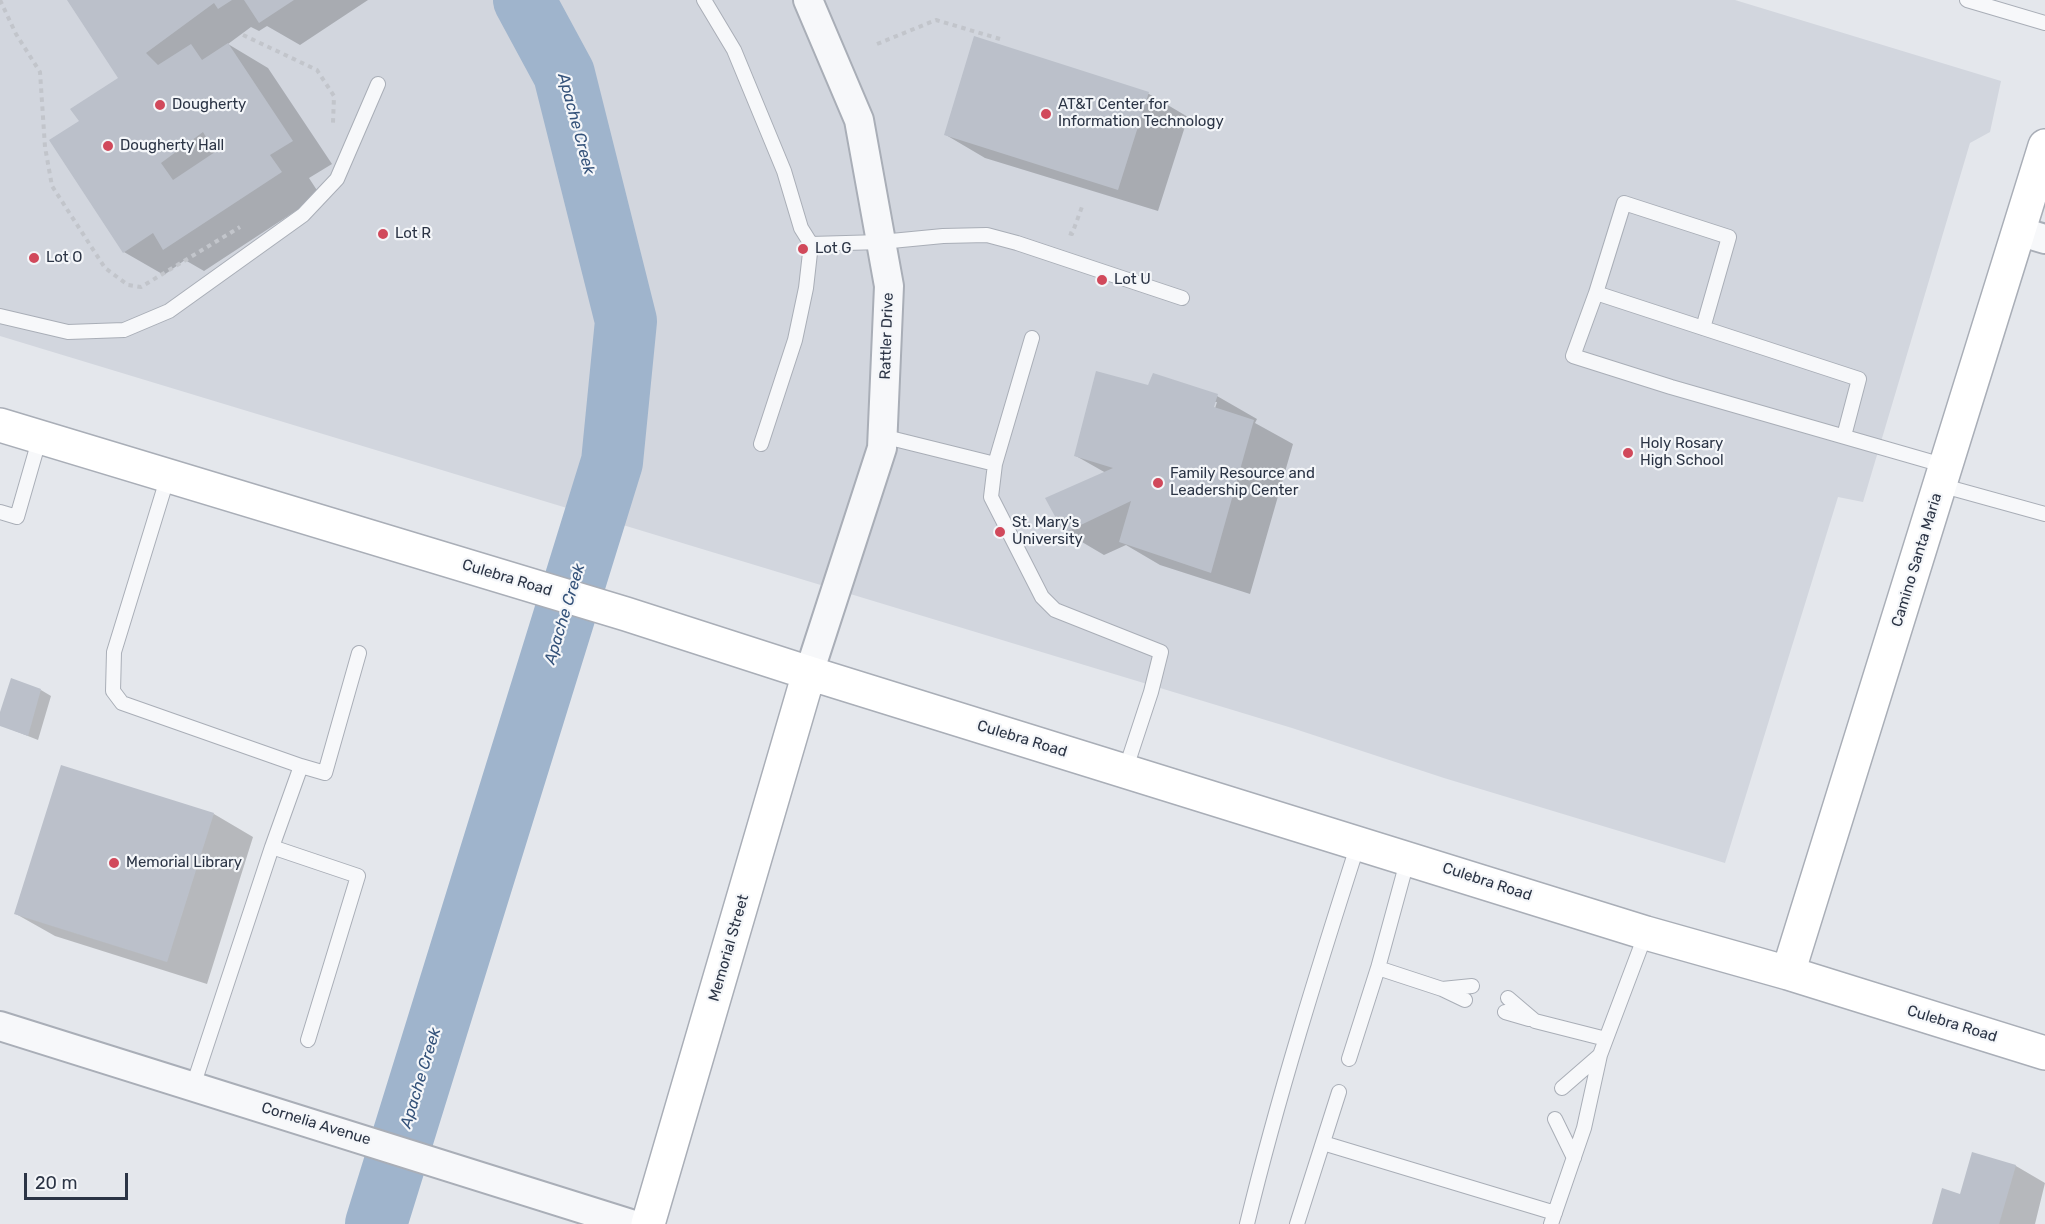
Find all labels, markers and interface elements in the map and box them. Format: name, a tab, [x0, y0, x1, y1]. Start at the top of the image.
water label: Apache Creek	[553, 71, 599, 177]
place label: Dougherty	[172, 96, 246, 114]
place label: AT&T Center for Information Technology	[1058, 96, 1224, 131]
marker: Dougherty	[153, 98, 167, 112]
marker: AT&T Center for Information Technology	[1039, 107, 1053, 121]
place label: Dougherty Hall	[120, 137, 224, 155]
marker: Dougherty Hall	[101, 139, 115, 153]
place label: Lot R	[395, 225, 431, 243]
marker: Lot R	[376, 227, 390, 241]
place label: Lot G	[815, 240, 852, 258]
marker: Lot G	[796, 242, 810, 256]
place label: Lot O	[46, 249, 83, 267]
marker: Lot O	[27, 251, 41, 265]
place label: Lot U	[1114, 271, 1151, 289]
marker: Lot U	[1095, 273, 1109, 287]
street label: Rattler Drive	[876, 292, 898, 380]
place label: Holy Rosary High School	[1640, 435, 1724, 470]
marker: Holy Rosary High School	[1621, 446, 1635, 460]
place label: Family Resource and Leadership Center	[1170, 465, 1315, 500]
marker: Family Resource and Leadership Center	[1151, 476, 1165, 490]
street label: Camino Santa Maria	[1888, 491, 1946, 629]
place label: St. Mary's University	[1012, 514, 1083, 549]
marker: St. Mary's University	[993, 525, 1007, 539]
street label: Culebra Road	[460, 556, 554, 600]
water label: Apache Creek	[541, 562, 589, 666]
street label: Culebra Road	[975, 717, 1069, 761]
place label: Memorial Library	[126, 854, 242, 872]
marker: Memorial Library	[107, 856, 121, 870]
street label: Culebra Road	[1440, 859, 1534, 905]
street label: Memorial Street	[705, 892, 753, 1004]
street label: Culebra Road	[1905, 1002, 1999, 1046]
water label: Apache Creek	[397, 1026, 445, 1130]
street label: Cornelia Avenue	[259, 1099, 373, 1149]
scale bar	[27, 1161, 130, 1199]
text: 20 m	[35, 1172, 77, 1194]

